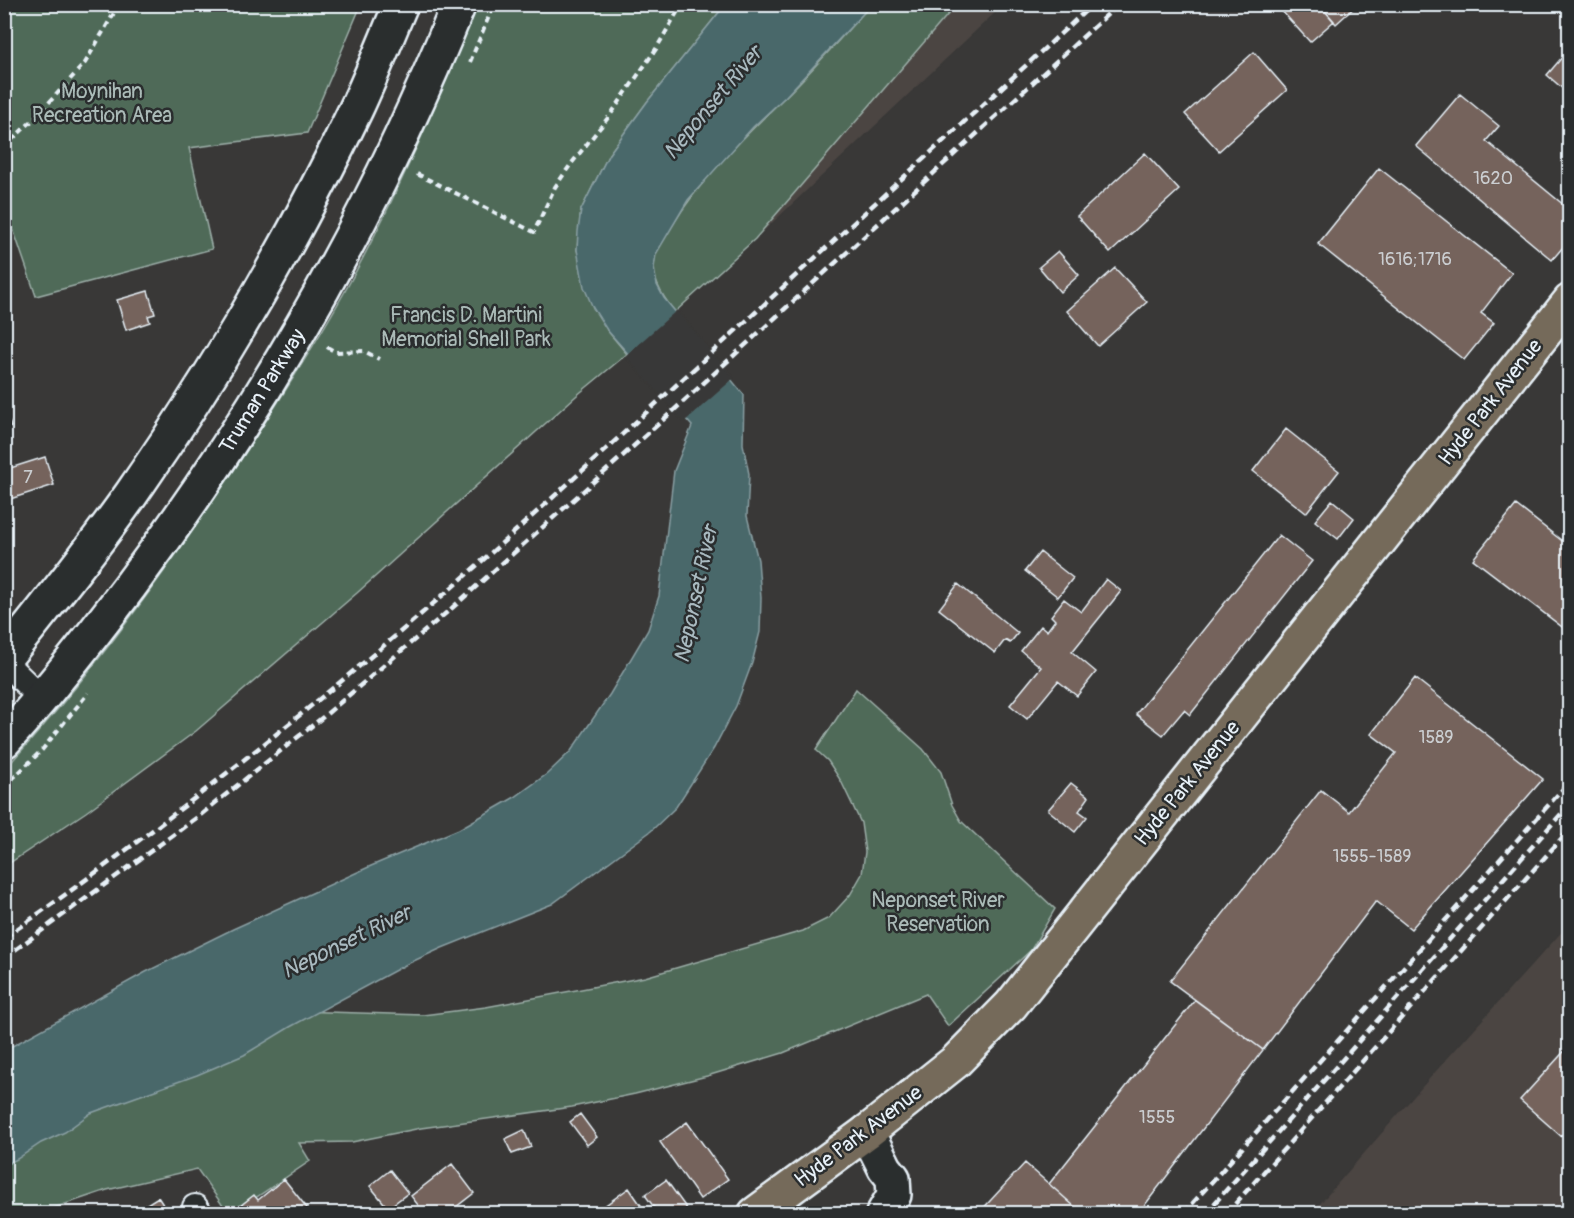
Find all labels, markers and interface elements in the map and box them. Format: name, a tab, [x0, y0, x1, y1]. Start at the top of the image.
water label: Neponset River	[657, 38, 770, 165]
park label: Moynihan Recreation Area	[32, 78, 172, 129]
house number: 1620	[1473, 167, 1513, 190]
house number: 1616;1716	[1378, 248, 1452, 271]
park label: Francis D. Martini Memorial Shell Park	[381, 302, 551, 353]
street label: Truman Parkway	[213, 324, 312, 459]
street label: Hyde Park Avenue	[1432, 333, 1549, 471]
house number: 7	[23, 466, 33, 489]
water label: Neponset River	[668, 520, 725, 666]
street label: Hyde Park Avenue	[1129, 715, 1247, 851]
house number: 1589	[1418, 726, 1454, 749]
house number: 1555-1589	[1332, 845, 1412, 868]
park label: Neponset River Reservation	[871, 887, 1005, 938]
water label: Neponset River	[277, 897, 418, 985]
street label: Hyde Park Avenue	[789, 1079, 928, 1193]
house number: 1555	[1139, 1106, 1175, 1129]

